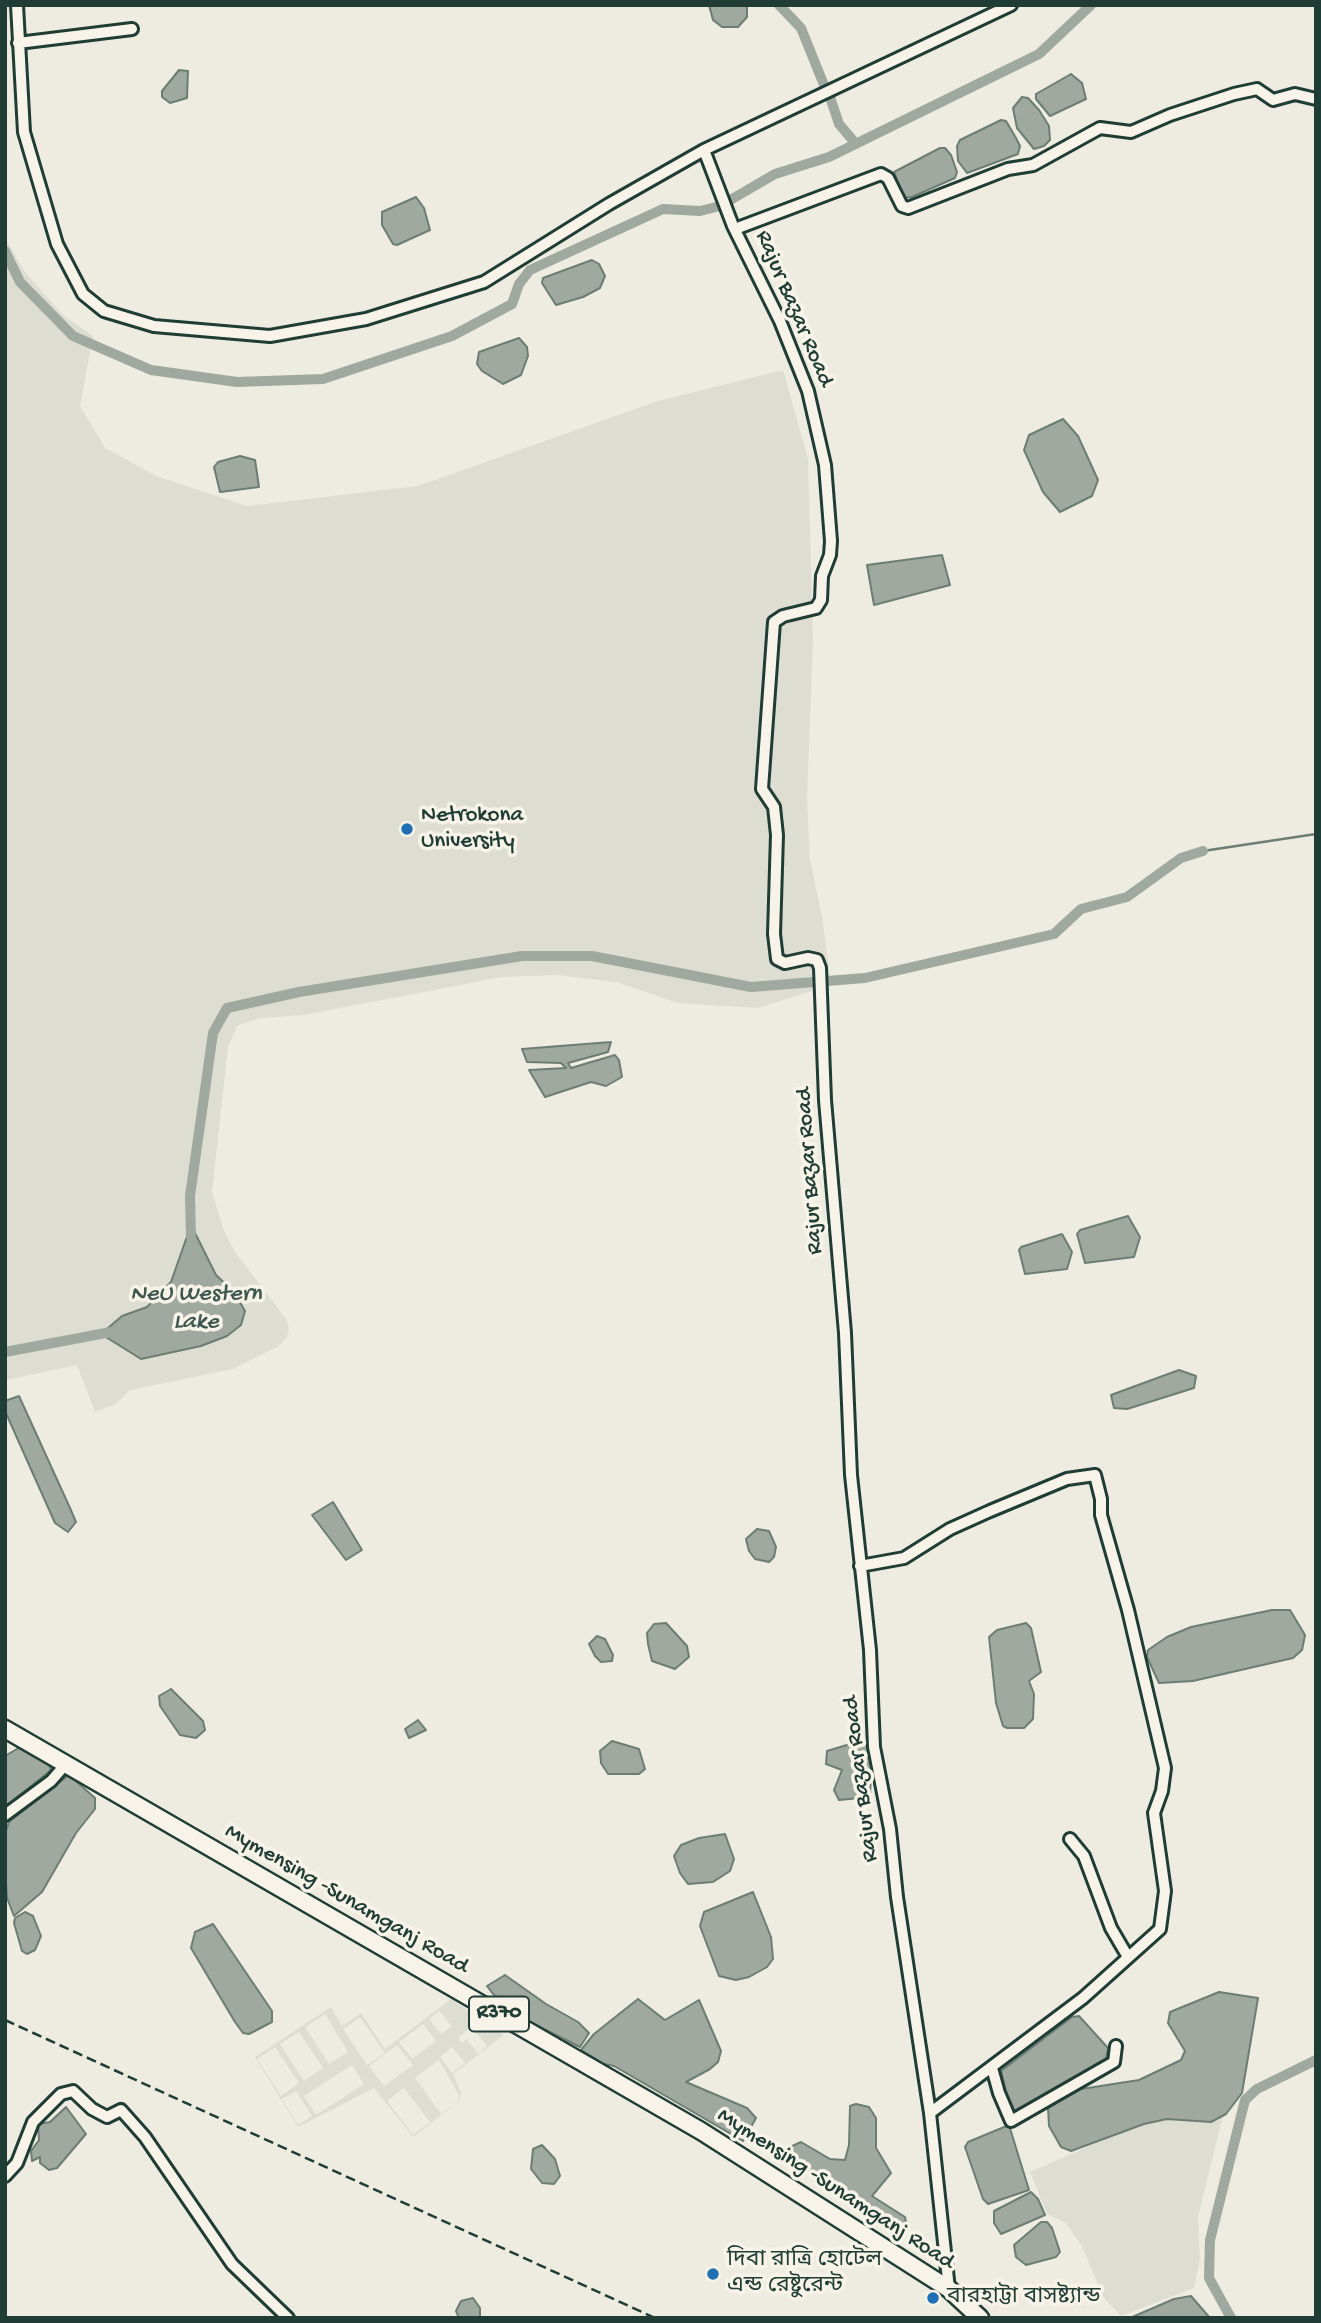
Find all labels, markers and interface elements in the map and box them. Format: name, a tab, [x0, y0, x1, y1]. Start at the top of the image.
street label: Rajur Bazar Road	[748, 227, 838, 391]
place label: Netrokona University	[421, 802, 523, 856]
marker: Netrokona University	[399, 821, 415, 837]
street label: Rajur Bazar Road	[791, 1087, 831, 1255]
water label: NeU Western Lake	[130, 1281, 262, 1337]
street label: Rajur Bazar Road	[838, 1694, 886, 1864]
street label: Mymensing -Sunamganj Road	[219, 1819, 473, 1981]
road number: R370	[469, 1996, 529, 2032]
street label: Mymensing -Sunamganj Road	[711, 2103, 959, 2277]
place label: দিবা রাত্রি হোটেল এন্ড রেষ্টুরেন্ট	[727, 2247, 882, 2301]
marker: দিবা রাত্রি হোটেল এন্ড রেষ্টুরেন্ট	[705, 2266, 721, 2282]
place label: বারহাট্টা বাসষ্ট্যান্ড	[947, 2284, 1101, 2312]
marker: বারহাট্টা বাসষ্ট্যান্ড	[925, 2290, 941, 2306]

